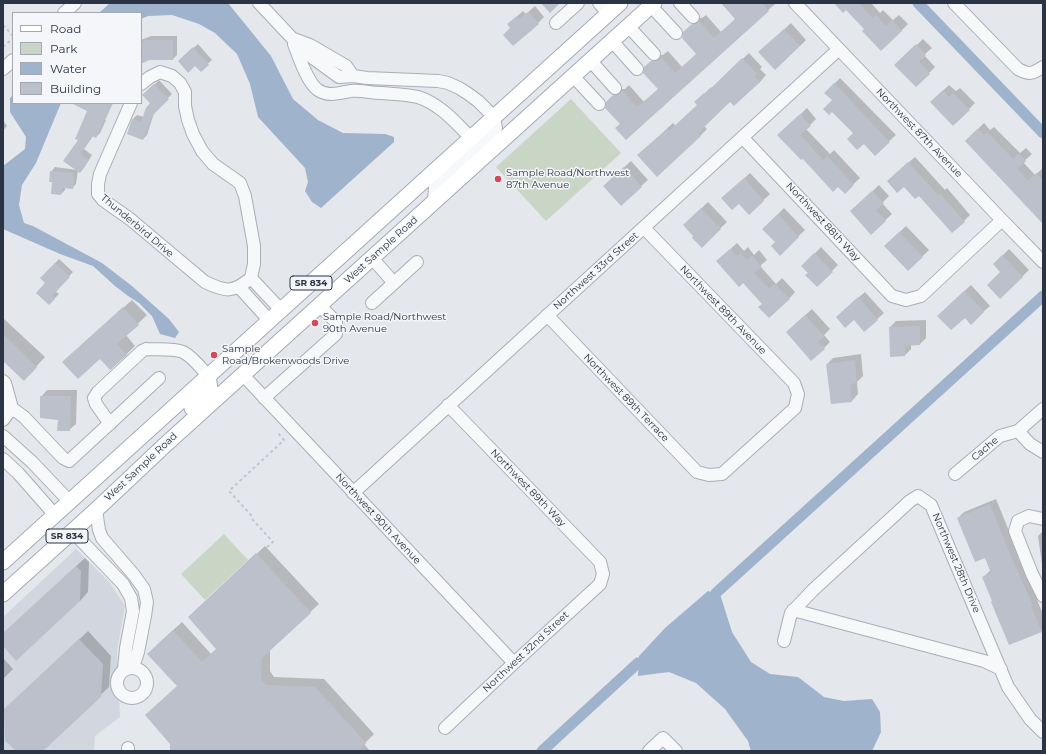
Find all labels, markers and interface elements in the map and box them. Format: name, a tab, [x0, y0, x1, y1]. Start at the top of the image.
legend	[12, 12, 142, 104]
text: Road	[50, 21, 81, 36]
text: Park	[50, 41, 77, 56]
text: Water	[50, 61, 86, 76]
text: Building	[50, 81, 101, 96]
street label: Northwest 87th Avenue	[873, 86, 965, 180]
place label: Sample Road/Northwest 87th Avenue	[506, 167, 629, 190]
marker: Sample Road/Northwest 87th Avenue	[493, 174, 503, 184]
street label: Northwest 88th Way	[783, 180, 863, 264]
street label: Thunderbird Drive	[98, 192, 176, 260]
street label: West Sample Road	[342, 214, 420, 286]
street label: Northwest 33rd Street	[551, 230, 641, 312]
street label: Northwest 89th Avenue	[677, 263, 769, 357]
road number: SR 834	[290, 276, 332, 290]
place label: Sample Road/Northwest 90th Avenue	[323, 311, 446, 334]
marker: Sample Road/Northwest 90th Avenue	[310, 318, 320, 328]
place label: Sample Road/Brokenwoods Drive	[222, 343, 349, 366]
marker: Sample Road/Brokenwoods Drive	[209, 350, 219, 360]
street label: Northwest 89th Terrace	[581, 351, 671, 445]
street label: West Sample Road	[102, 430, 180, 504]
street label: Cache	[969, 434, 1001, 464]
street label: Northwest 89th Way	[488, 447, 568, 529]
street label: Northwest 90th Avenue	[333, 471, 423, 567]
street label: Northwest 28th Drive	[930, 511, 982, 615]
road number: SR 834	[46, 529, 88, 543]
street label: Northwest 32nd Street	[481, 609, 571, 695]

